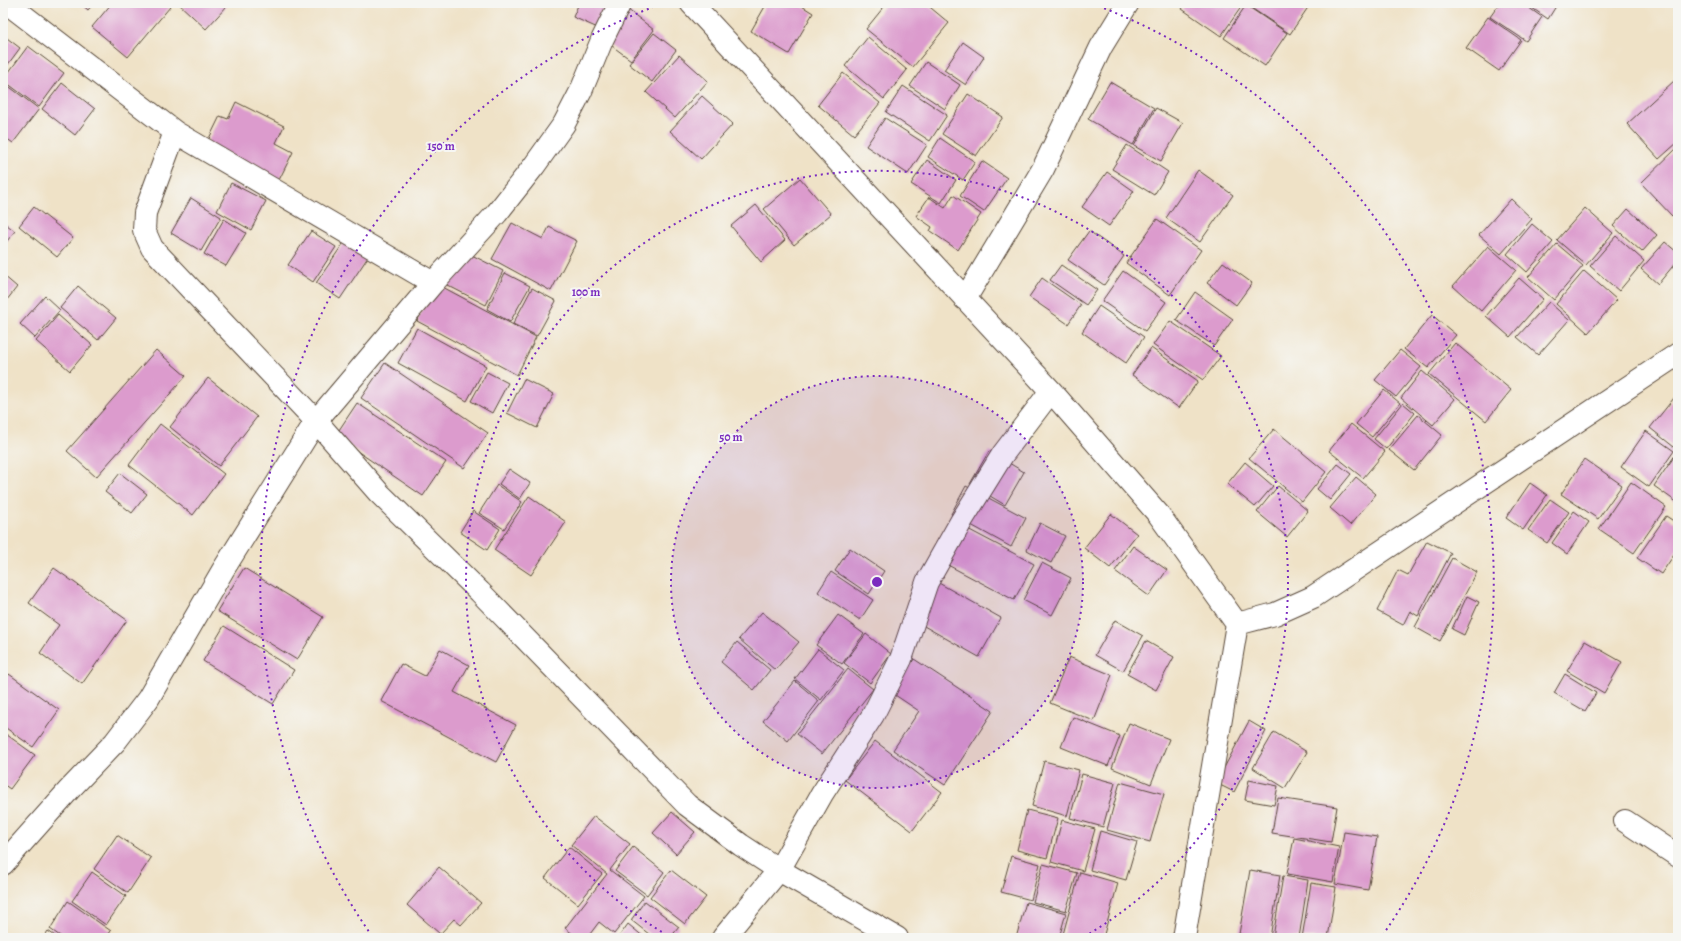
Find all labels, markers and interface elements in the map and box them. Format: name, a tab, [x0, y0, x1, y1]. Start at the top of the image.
text: 150 m	[427, 138, 455, 154]
text: 100 m	[572, 284, 600, 300]
text: 50 m	[719, 429, 743, 445]
centre of rings	[870, 575, 884, 589]

